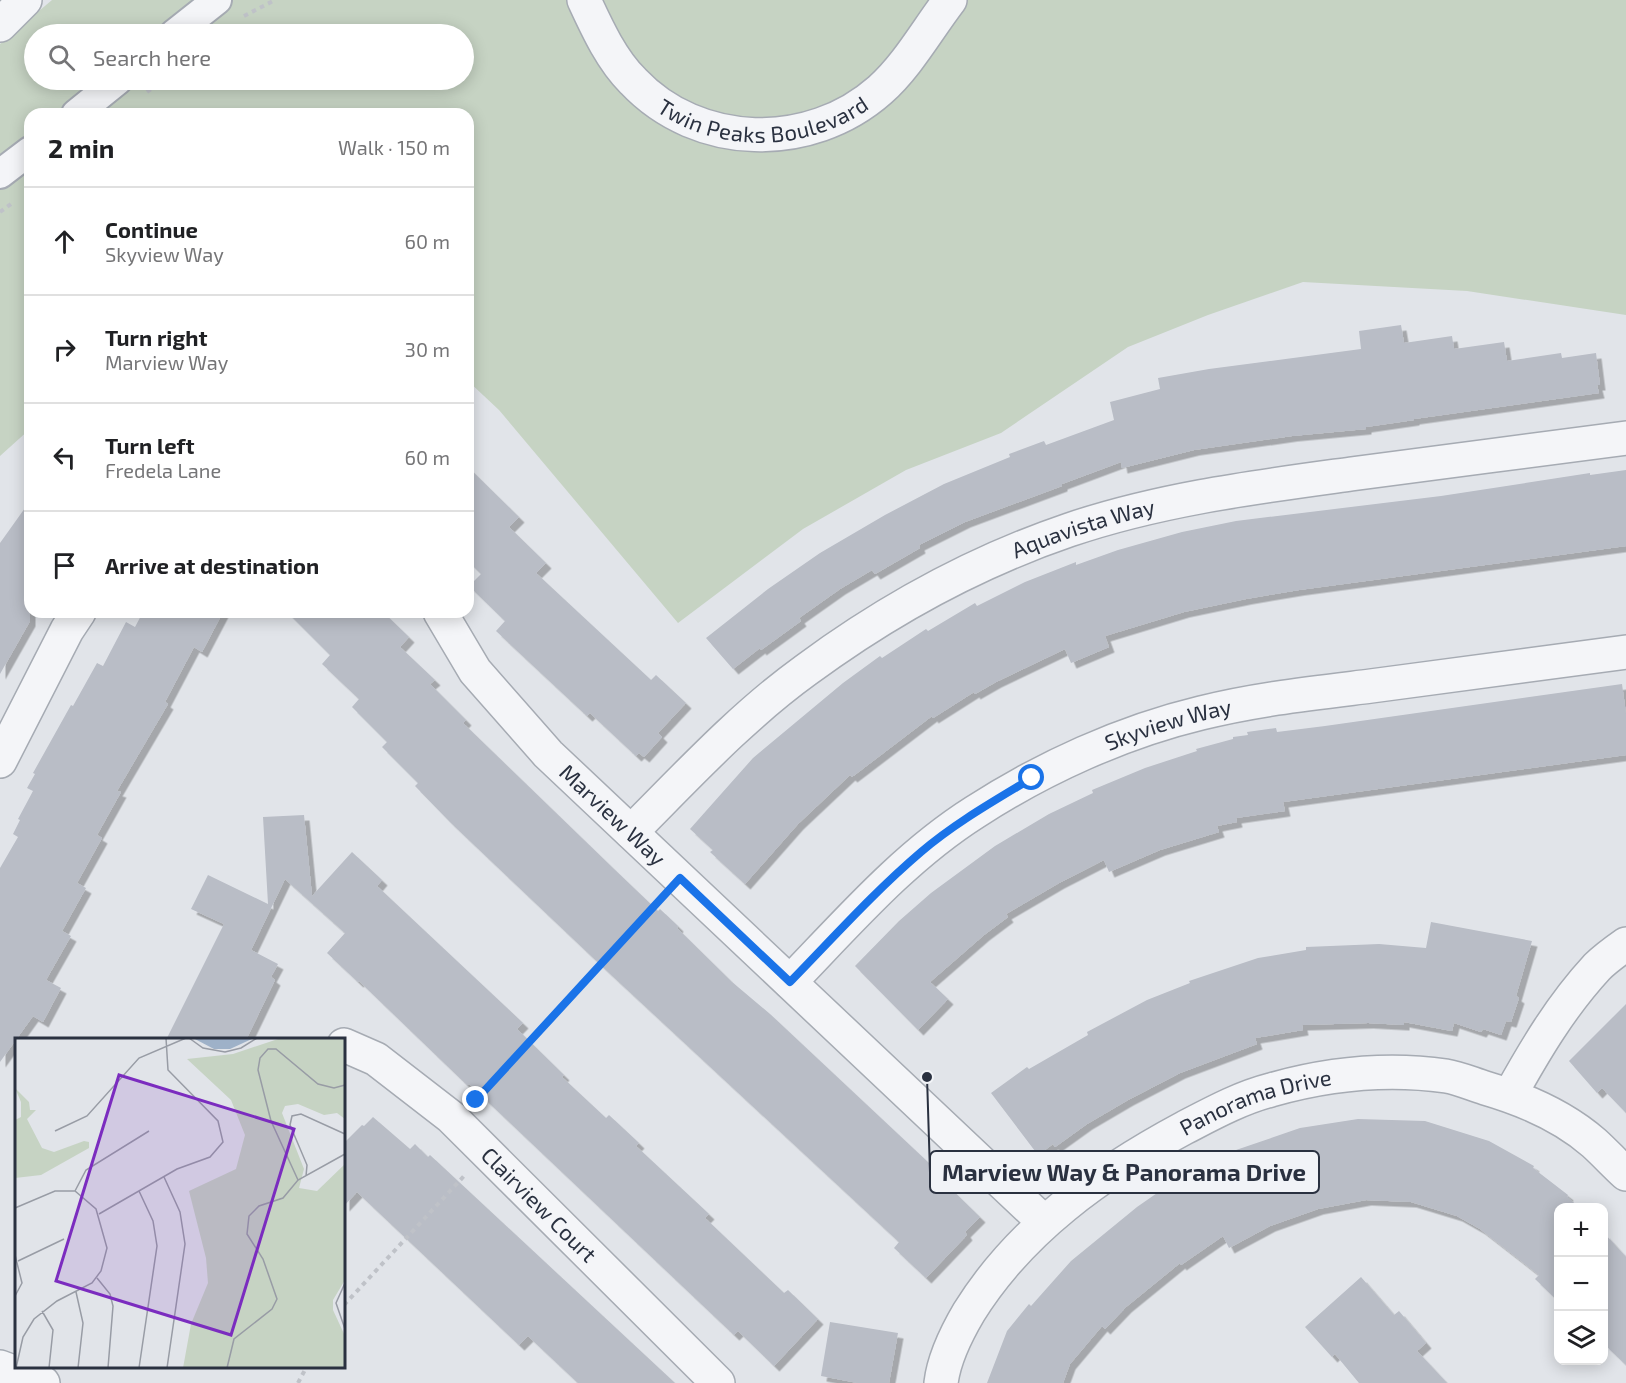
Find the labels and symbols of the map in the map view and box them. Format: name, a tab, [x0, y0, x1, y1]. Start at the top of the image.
street label: Twin Peaks Boulevard	[655, 81, 873, 111]
text: Twin Peaks Boulevard	[654, 90, 872, 147]
street label: Aquavista Way	[1007, 492, 1157, 562]
street label: Skyview Way	[1101, 692, 1234, 755]
street label: Marview Way	[555, 758, 672, 871]
route start	[1018, 764, 1044, 790]
inset map	[15, 1038, 345, 1368]
street label: Panorama Drive	[1175, 1063, 1333, 1140]
route end	[462, 1086, 488, 1112]
street label: Clairview Court	[477, 1141, 603, 1267]
callout: Marview Way & Panorama Drive	[930, 1151, 1319, 1193]
text: Marview Way & Panorama Drive	[942, 1157, 1306, 1186]

